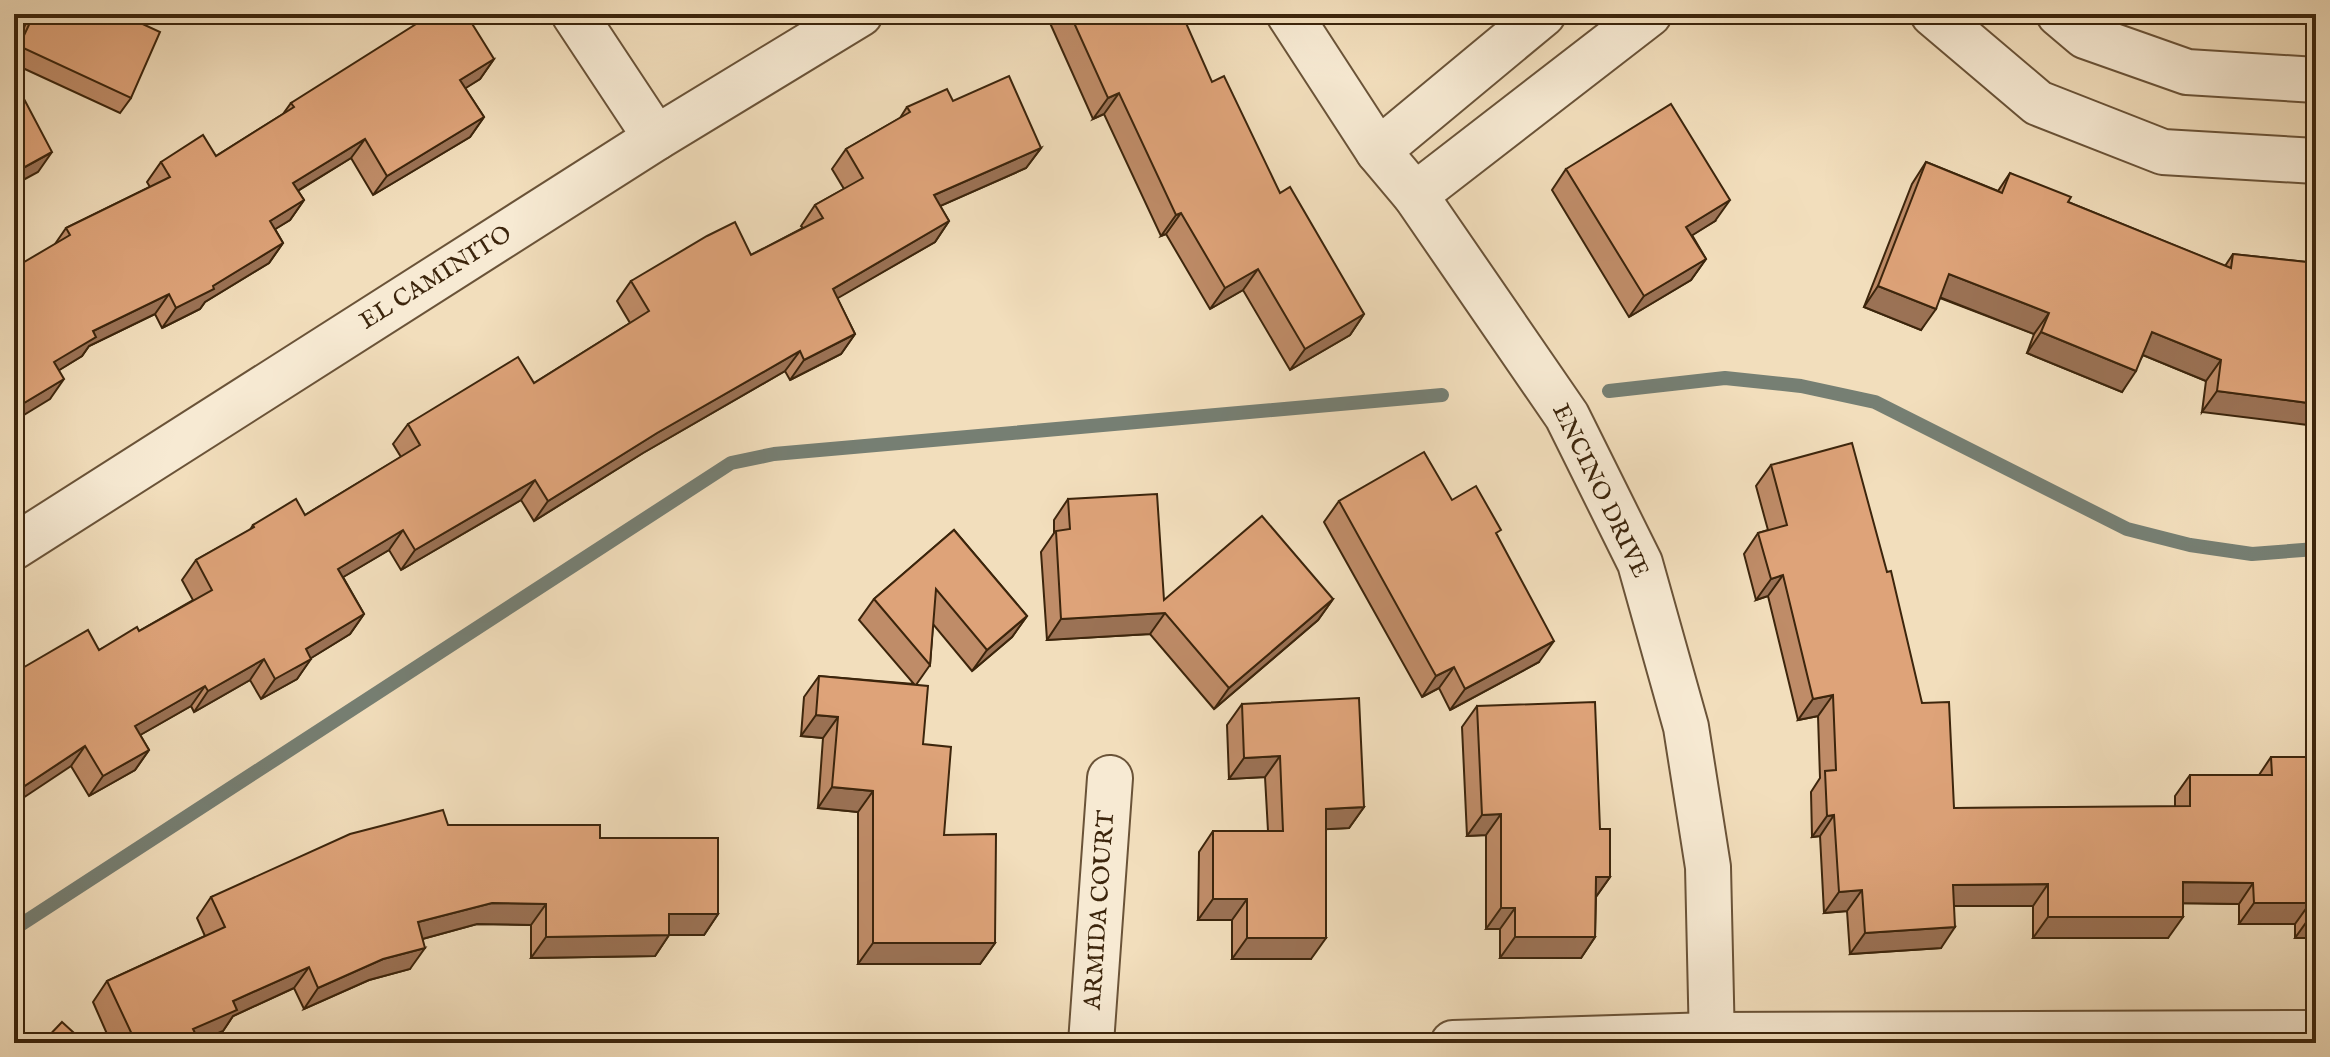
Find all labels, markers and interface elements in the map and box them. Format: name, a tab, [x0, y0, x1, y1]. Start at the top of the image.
street label: EL CAMINITO	[354, 219, 518, 337]
street label: ENCINO DRIVE	[1544, 399, 1656, 583]
street label: ARMIDA COURT	[1077, 809, 1122, 1012]

